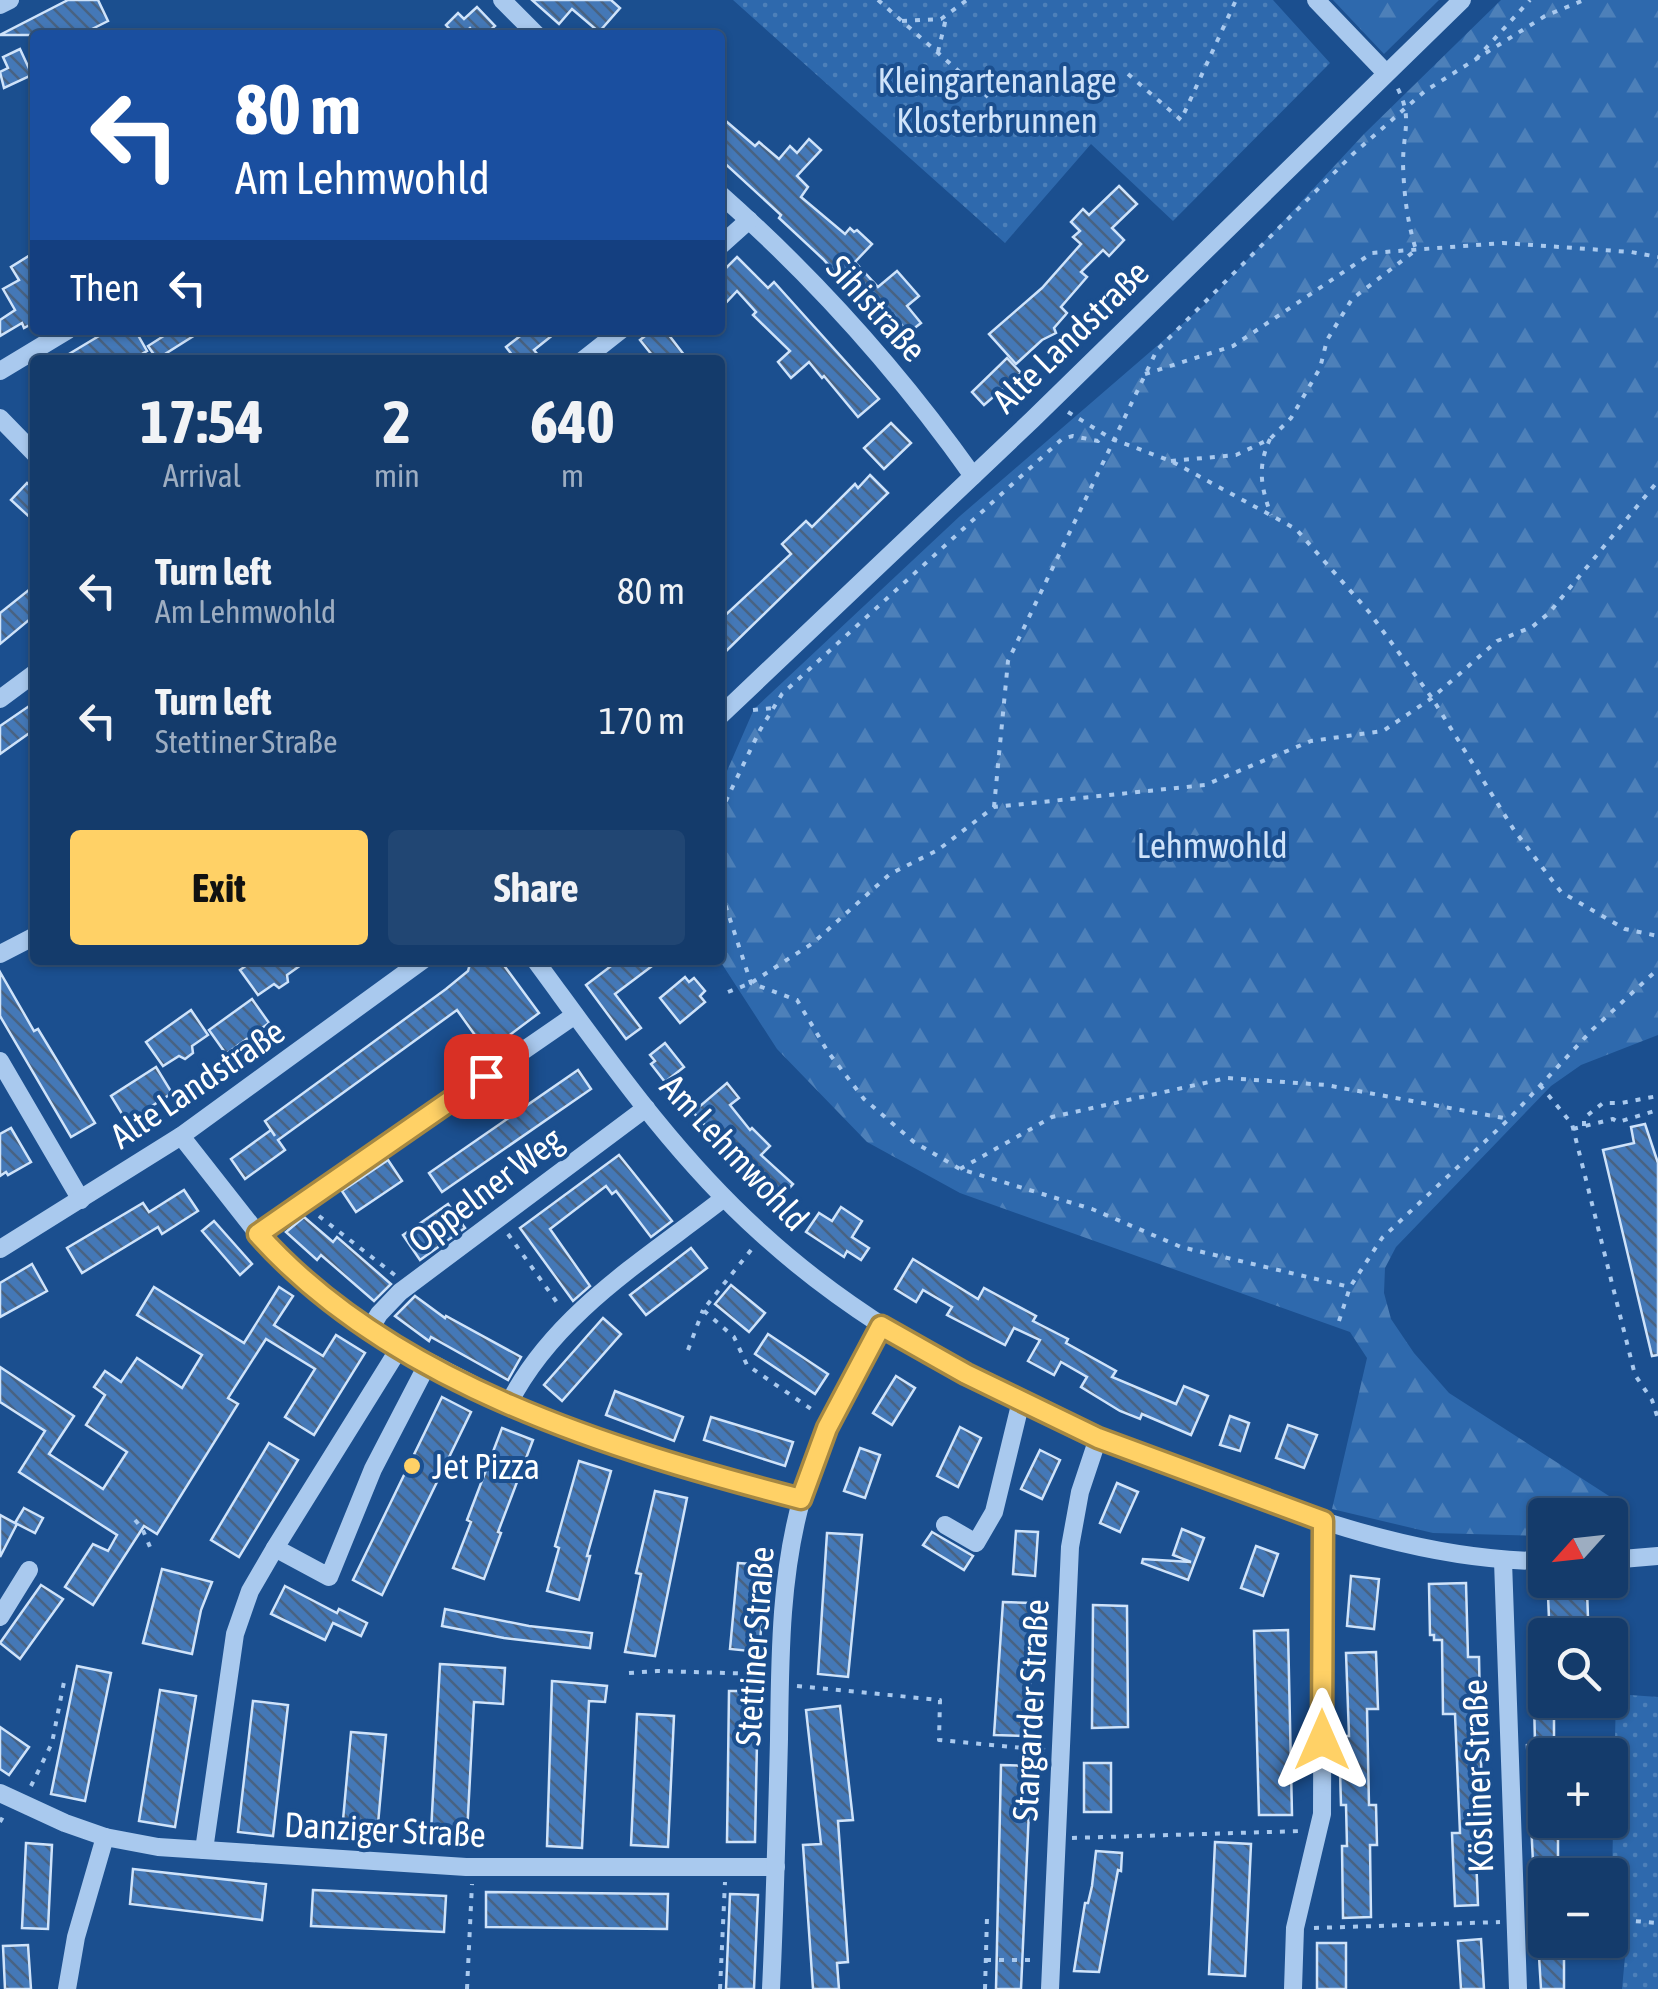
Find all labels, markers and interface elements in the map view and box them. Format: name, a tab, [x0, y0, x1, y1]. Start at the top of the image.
park label: Kleingartenanlage Klosterbrunnen	[877, 60, 1117, 140]
text: 80 m	[235, 69, 361, 149]
icon: left	[70, 70, 200, 200]
text: Am Lehmwohld	[235, 152, 490, 204]
street label: Sihistraße	[819, 247, 935, 369]
street label: Alte Landstraße	[984, 252, 1156, 420]
icon: left	[160, 260, 215, 315]
text: Then	[70, 266, 140, 309]
text: 17:54	[140, 387, 264, 456]
text: 2	[383, 387, 411, 456]
text: 640	[530, 387, 615, 456]
text: Arrival	[163, 457, 241, 494]
text: min	[374, 457, 420, 494]
text: m	[561, 457, 584, 494]
text: Turn left	[155, 550, 271, 593]
icon: left	[70, 563, 125, 618]
text: 80 m	[617, 569, 685, 612]
text: Am Lehmwohld	[155, 593, 336, 630]
text: Turn left	[155, 680, 271, 723]
icon: left	[70, 693, 125, 748]
text: 170 m	[599, 699, 685, 742]
text: Stettiner Straße	[155, 723, 337, 760]
park label: Lehmwohld	[1136, 825, 1288, 865]
button: Exit	[70, 830, 368, 945]
button: Share	[388, 830, 685, 945]
street label: Alte Landstraße	[103, 1010, 291, 1156]
pin	[444, 1034, 529, 1119]
icon: arrive	[459, 1049, 514, 1104]
street label: Am Lehmwohld	[653, 1066, 817, 1238]
street label: Oppelner Weg	[400, 1118, 570, 1260]
place label: Jet Pizza	[432, 1446, 540, 1486]
marker: Jet Pizza	[401, 1455, 423, 1477]
north arrow	[1528, 1498, 1628, 1598]
map controls	[1528, 1498, 1628, 1958]
street label: Stettiner Straße	[727, 1545, 781, 1747]
street label: Stargarder Straße	[1004, 1598, 1056, 1822]
button: search	[1528, 1618, 1628, 1718]
street label: Kösliner Straße	[1454, 1679, 1500, 1873]
position arrow	[1270, 1688, 1374, 1792]
button: +	[1528, 1738, 1628, 1838]
street label: Danziger Straße	[283, 1804, 487, 1854]
button: −	[1528, 1858, 1628, 1958]

